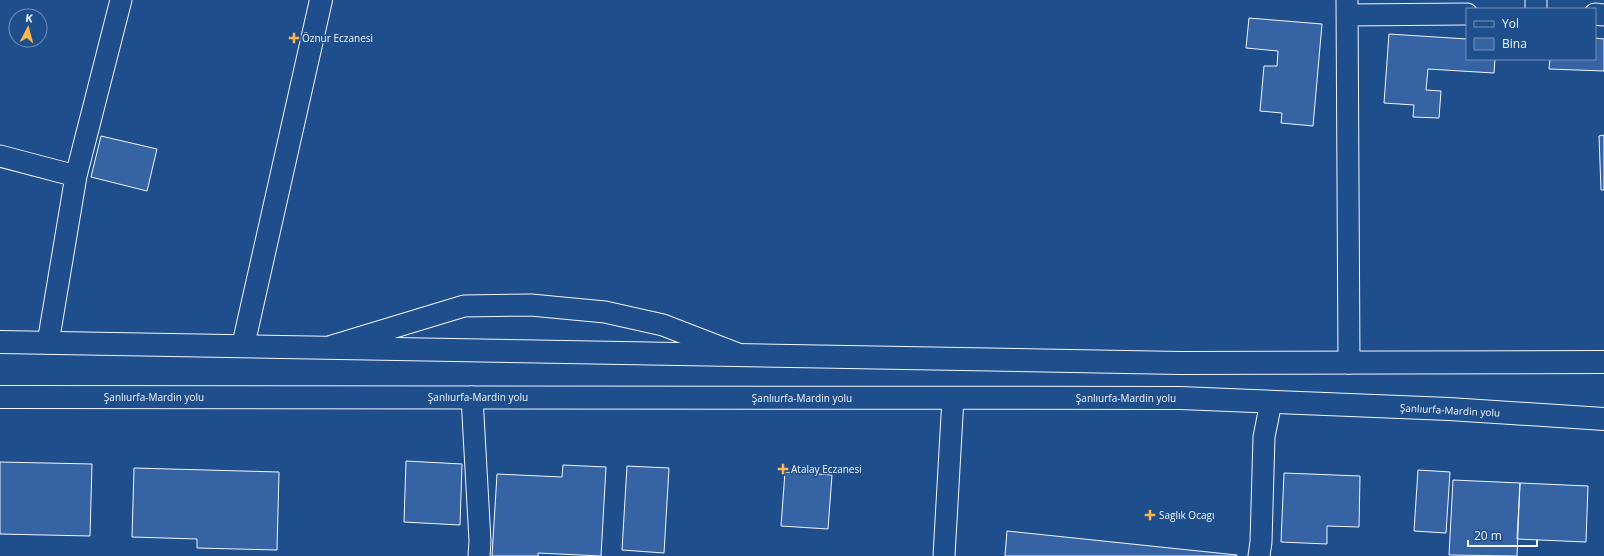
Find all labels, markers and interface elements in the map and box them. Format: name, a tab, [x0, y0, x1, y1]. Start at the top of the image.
north arrow	[8, 8, 48, 48]
legend	[1466, 8, 1596, 60]
text: K	[25, 10, 34, 25]
text: Yol	[1502, 15, 1519, 32]
place label: Öznur Eczanesi	[302, 31, 373, 45]
marker: Öznur Eczanesi	[289, 33, 299, 43]
text: Bina	[1502, 35, 1527, 52]
street label: Şanlıurfa-Mardin yolu	[104, 390, 204, 404]
street label: Şanlıurfa-Mardin yolu	[428, 390, 528, 404]
street label: Şanlıurfa-Mardin yolu	[752, 391, 852, 405]
street label: Şanlıurfa-Mardin yolu	[1076, 391, 1176, 405]
street label: Şanlıurfa-Mardin yolu	[1400, 400, 1500, 420]
place label: Atalay Eczanesi	[791, 462, 862, 476]
marker: Atalay Eczanesi	[778, 464, 788, 474]
place label: Saglık Ocagı	[1159, 508, 1214, 522]
marker: Saglık Ocagı	[1144, 509, 1156, 521]
scale bar	[1468, 522, 1537, 548]
text: 20 m	[1474, 527, 1502, 544]

